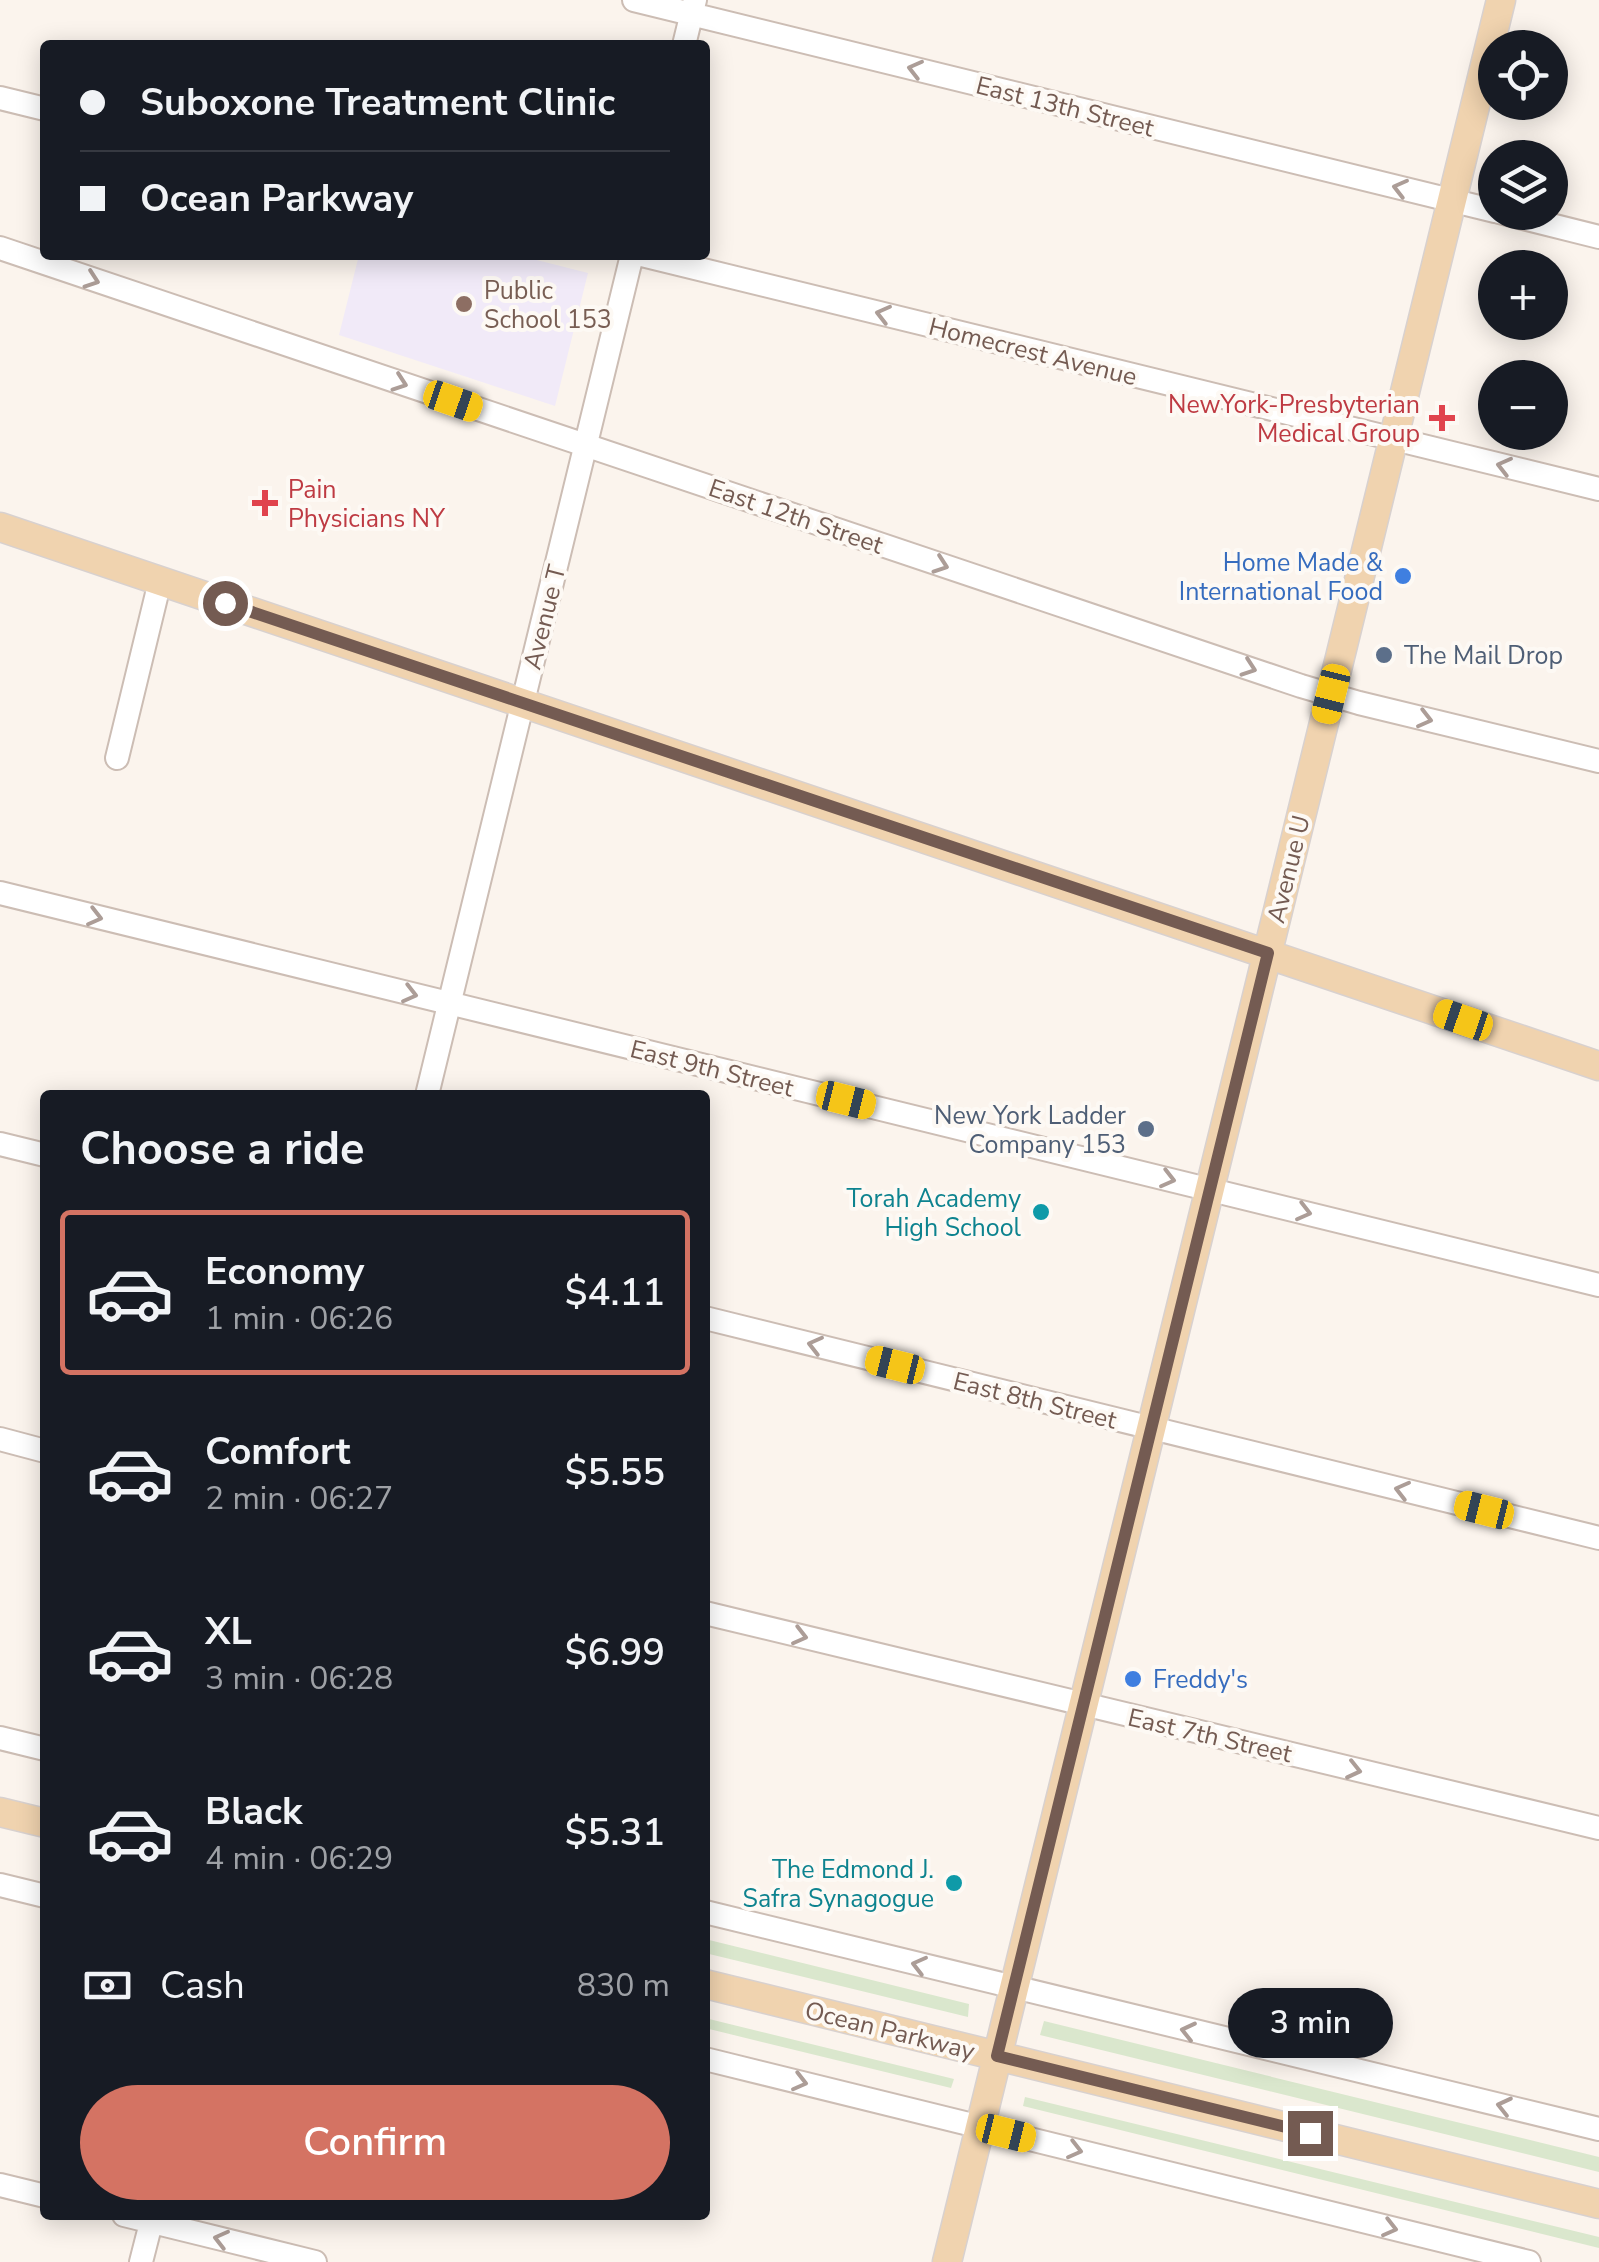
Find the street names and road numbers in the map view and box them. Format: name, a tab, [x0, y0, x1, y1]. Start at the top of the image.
street label: East 13th Street	[972, 68, 1158, 146]
street label: Homecrest Avenue	[925, 310, 1140, 394]
street label: East 12th Street	[704, 471, 888, 563]
street label: Avenue T	[516, 561, 574, 673]
street label: Avenue U	[1259, 812, 1319, 927]
street label: East 9th Street	[626, 1032, 797, 1106]
street label: East 8th Street	[949, 1364, 1120, 1438]
street label: East 7th Street	[1124, 1701, 1295, 1771]
street label: Ocean Parkway	[801, 1993, 978, 2069]

